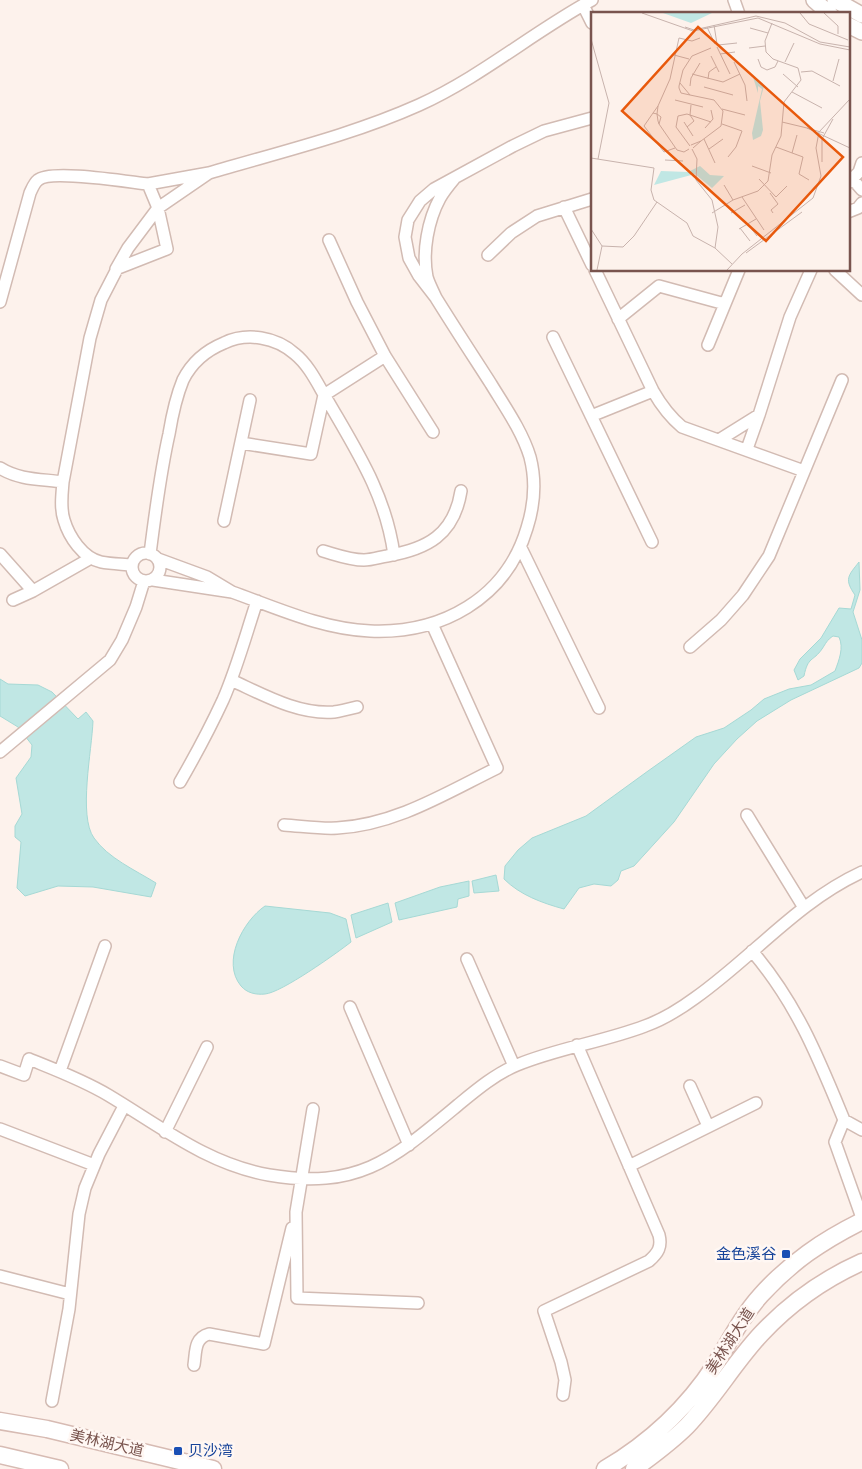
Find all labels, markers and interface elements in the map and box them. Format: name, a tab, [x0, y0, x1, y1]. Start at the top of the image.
inset map	[591, 12, 850, 271]
place label: 金色溪谷	[716, 1245, 776, 1263]
marker: 金色溪谷	[780, 1248, 792, 1260]
street label: 美林湖大道	[702, 1305, 758, 1377]
street label: 美林湖大道	[68, 1426, 146, 1460]
place label: 贝沙湾	[188, 1442, 233, 1460]
marker: 贝沙湾	[172, 1445, 184, 1457]

